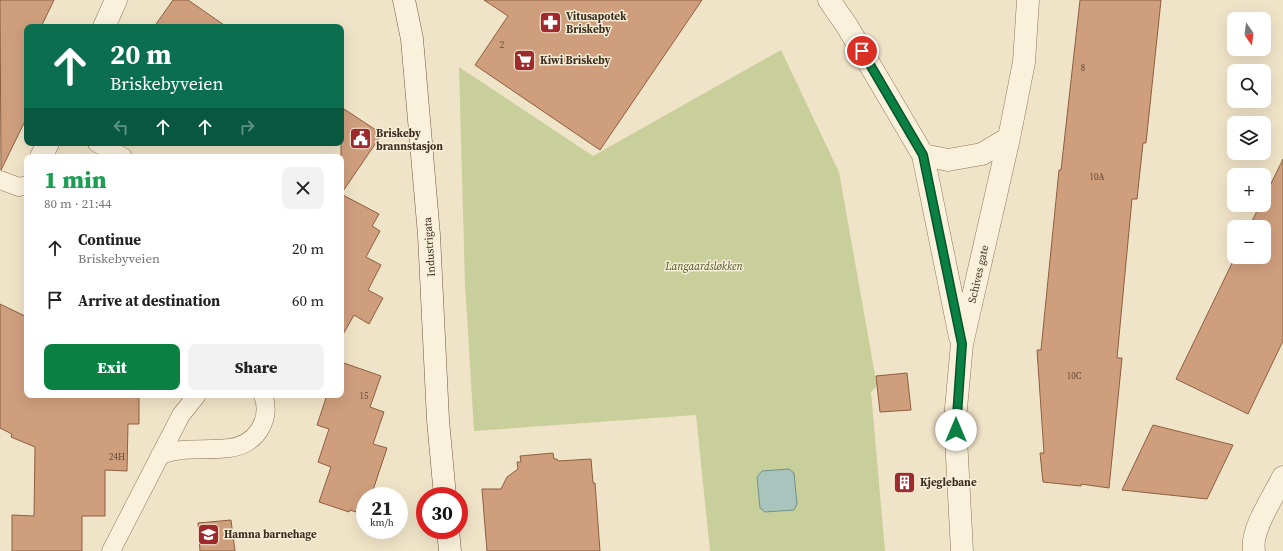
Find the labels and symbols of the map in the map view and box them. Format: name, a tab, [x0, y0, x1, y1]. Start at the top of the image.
pharmacy icon: Vitusapotek Briskeby	[537, 9, 563, 35]
place label: Vitusapotek Briskeby	[566, 9, 627, 37]
north arrow	[1227, 12, 1271, 56]
pin	[845, 34, 879, 68]
house number: 2	[500, 39, 505, 51]
supermarket icon: Kiwi Briskeby	[511, 47, 537, 73]
place label: Kiwi Briskeby	[540, 53, 611, 68]
house number: 8	[1081, 62, 1086, 74]
public building icon: Briskeby brannstasjon	[347, 126, 373, 152]
place label: Briskeby brannstasjon	[376, 126, 443, 154]
house number: 10A	[1090, 171, 1105, 183]
street label: Industrigata	[420, 216, 439, 277]
street label: Schives gate	[965, 243, 993, 305]
park label: Langaardsløkken	[664, 259, 744, 274]
house number: 10C	[1067, 370, 1082, 382]
house number: 15	[359, 390, 369, 402]
position arrow	[935, 409, 977, 451]
house number: 24H	[109, 451, 125, 463]
building icon: Kjeglebane	[891, 469, 917, 495]
place label: Kjeglebane	[920, 475, 977, 490]
speed limit sign: 30	[416, 487, 468, 539]
school or university icon: Hamna barnehage	[196, 521, 222, 547]
place label: Hamna barnehage	[224, 527, 317, 542]

